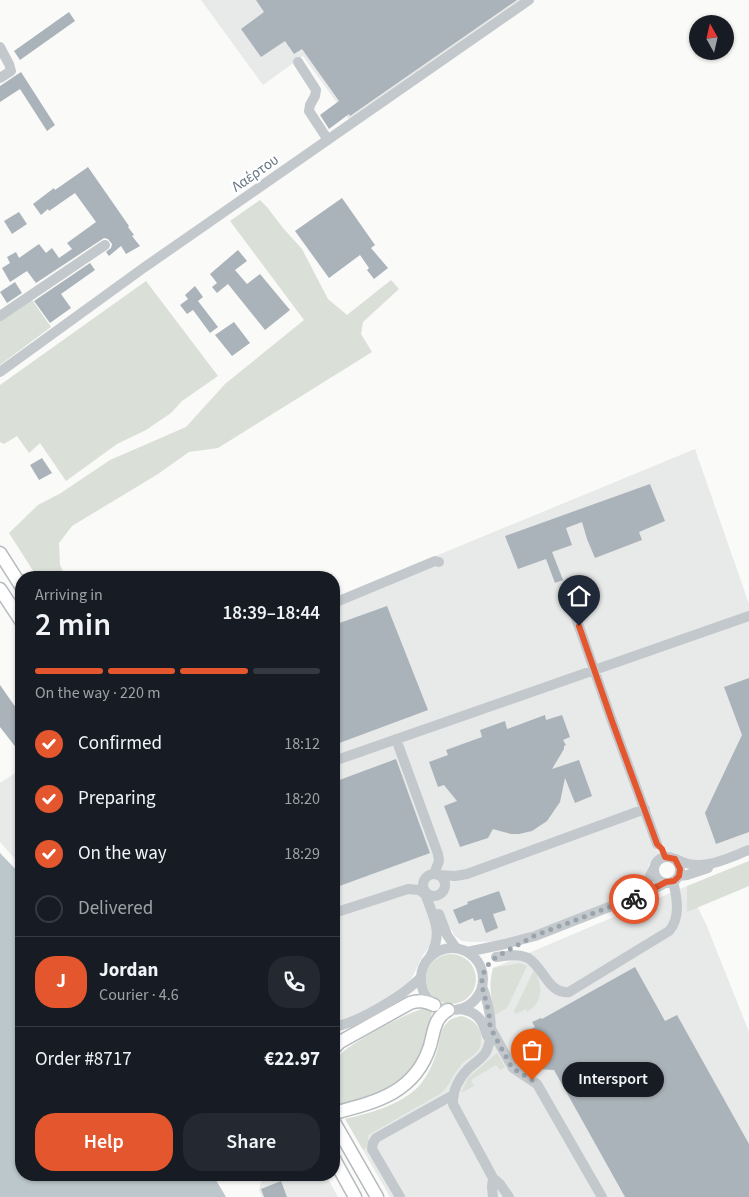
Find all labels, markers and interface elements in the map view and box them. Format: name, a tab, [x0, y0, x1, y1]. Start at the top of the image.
north arrow	[689, 15, 734, 60]
map controls	[689, 15, 734, 60]
street label: Λαέρτου	[228, 150, 283, 197]
pin	[558, 575, 600, 626]
icon: home	[565, 582, 593, 610]
text: Arriving in	[35, 584, 103, 606]
text: 18:39–18:44	[222, 600, 320, 627]
text: 2 min	[35, 602, 111, 648]
text: On the way · 220 m	[35, 682, 160, 704]
icon: check	[35, 730, 63, 758]
text: Confirmed	[78, 730, 162, 757]
text: 18:12	[284, 733, 320, 755]
icon: check	[35, 785, 63, 813]
text: Preparing	[78, 785, 156, 812]
text: 18:20	[284, 788, 320, 810]
icon: check	[35, 840, 63, 868]
text: On the way	[78, 840, 167, 867]
text: 18:29	[284, 843, 320, 865]
courier	[609, 874, 659, 924]
icon: bike	[620, 885, 648, 913]
text: Delivered	[78, 895, 153, 922]
button: phone	[268, 956, 320, 1008]
text: Jordan	[99, 957, 158, 984]
text: J	[56, 968, 66, 995]
text: Courier · 4.6	[99, 984, 179, 1006]
pin	[511, 1029, 553, 1080]
icon: bag	[518, 1036, 546, 1064]
text: Order #8717	[35, 1046, 132, 1073]
text: €22.97	[264, 1046, 320, 1073]
callout: Intersport	[562, 1062, 664, 1098]
text: Intersport	[578, 1068, 648, 1090]
button: Help	[35, 1113, 173, 1171]
button: Share	[183, 1113, 320, 1171]

